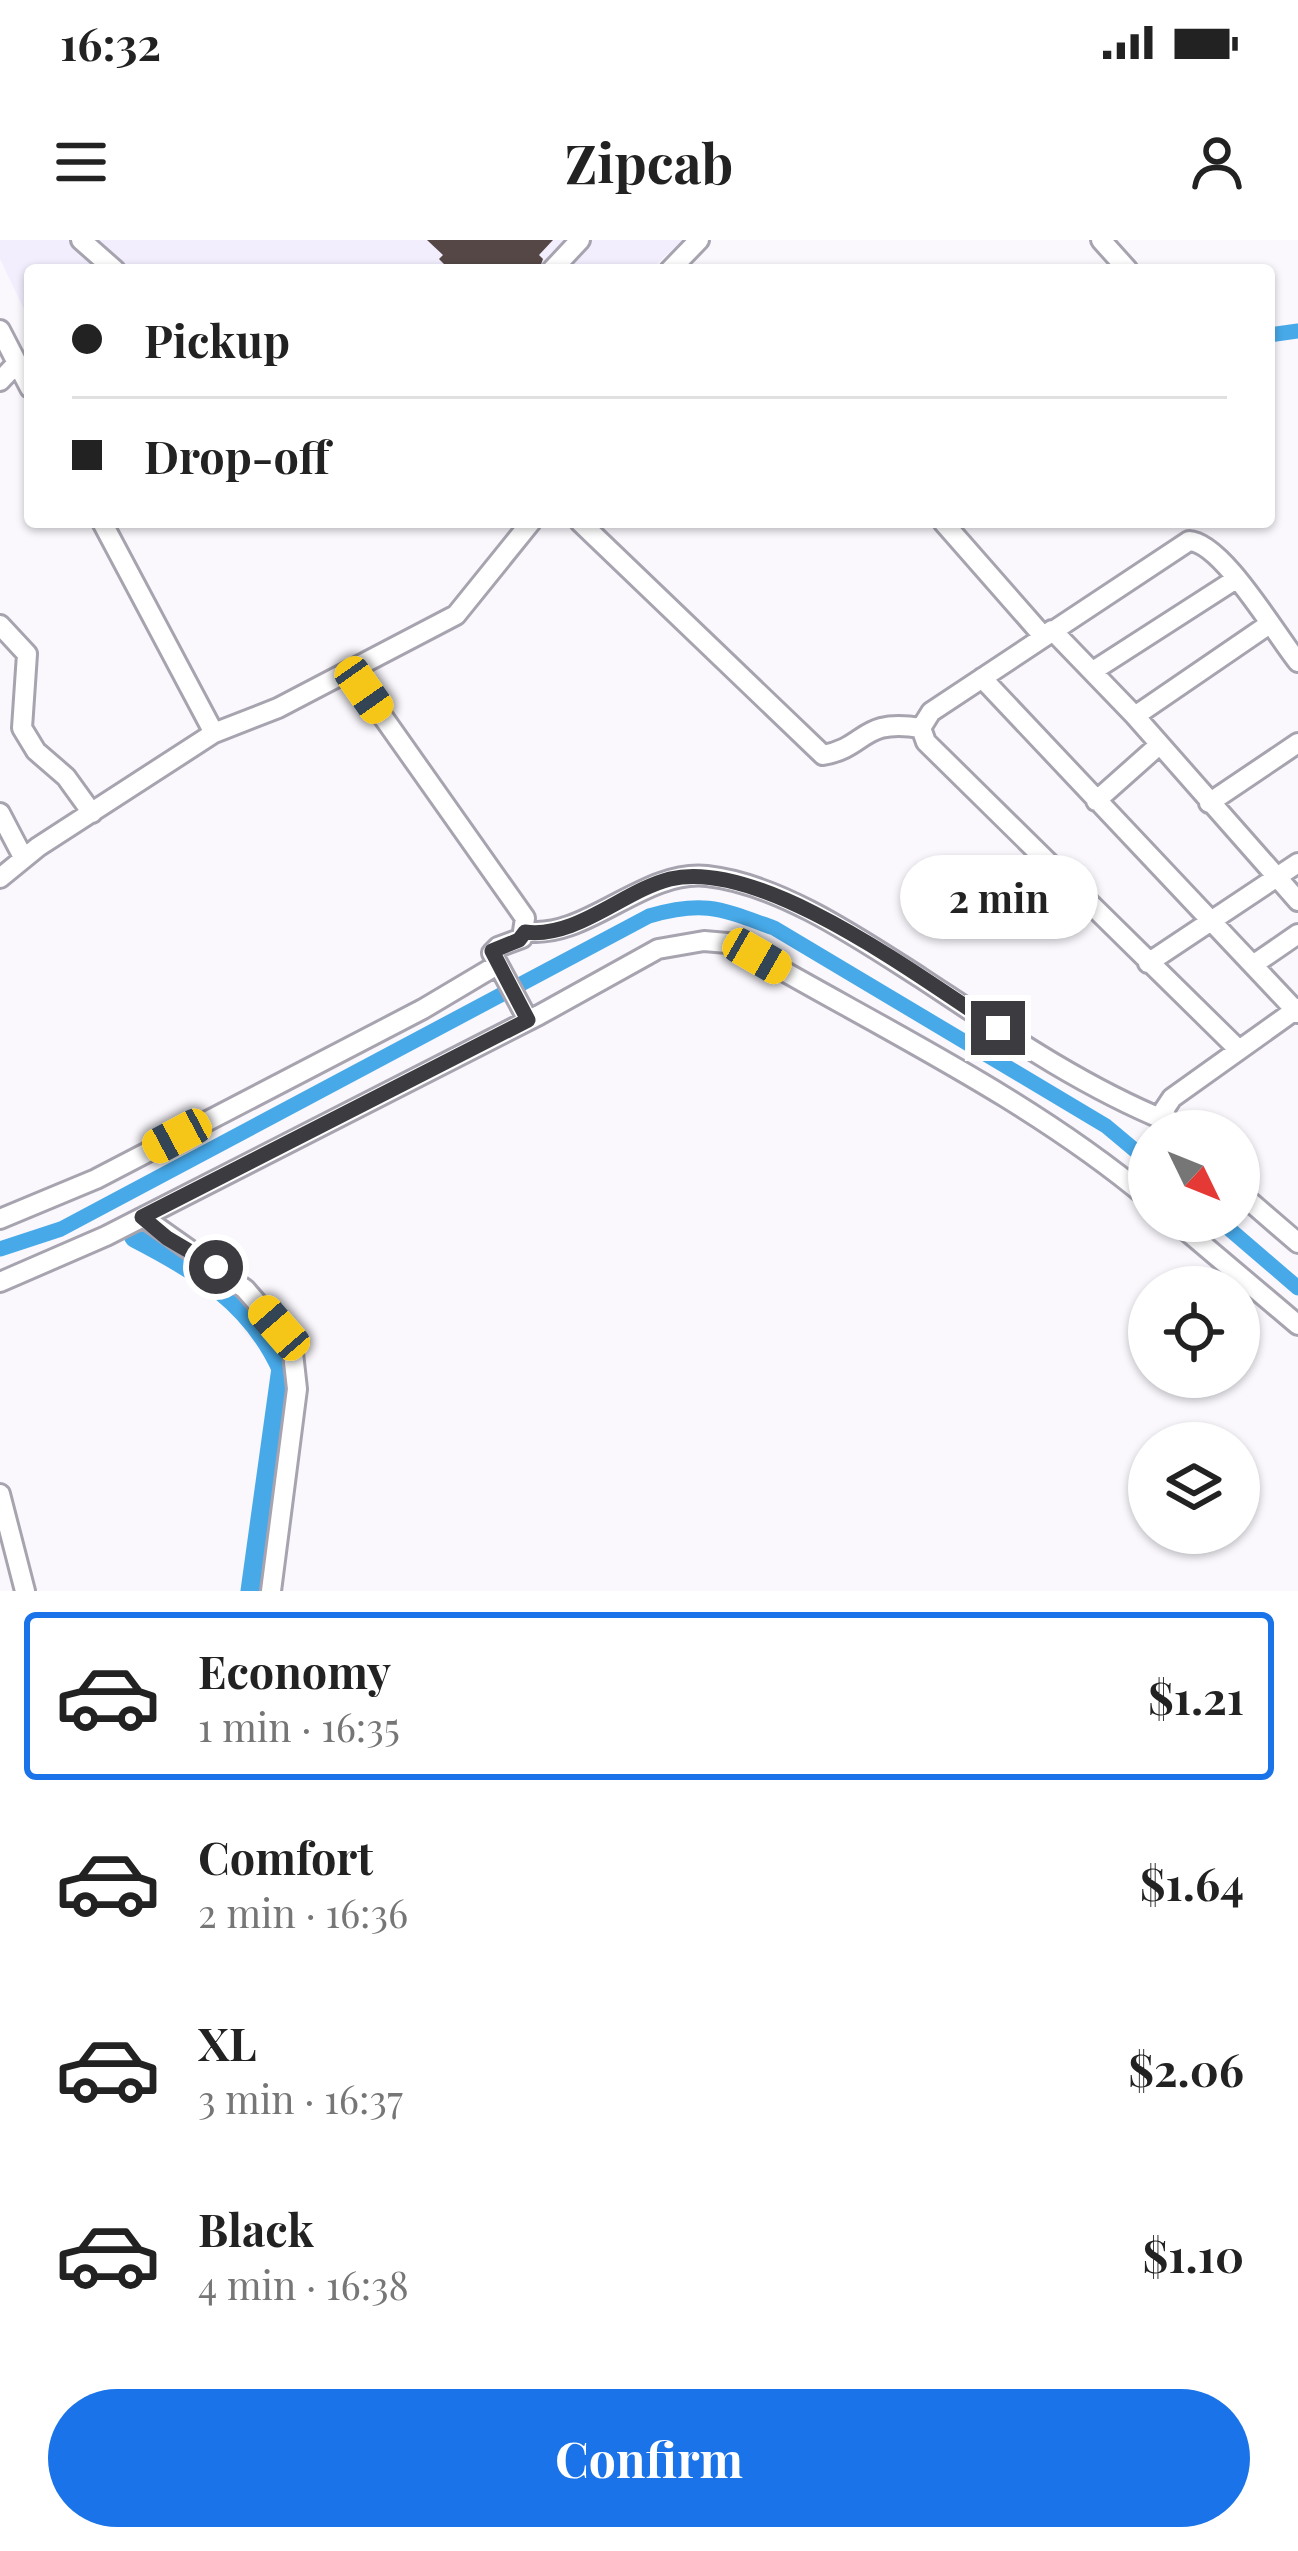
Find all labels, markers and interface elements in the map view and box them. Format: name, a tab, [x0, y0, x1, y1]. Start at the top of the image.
text: 16:32	[60, 12, 161, 72]
text: Zipcab	[565, 126, 733, 198]
icon: menu	[48, 129, 114, 195]
icon: person	[1184, 129, 1250, 195]
text: Pickup	[144, 309, 290, 369]
text: Drop-off	[144, 425, 330, 485]
car	[329, 650, 399, 730]
callout: 2 min	[899, 854, 1097, 938]
text: 2 min	[949, 871, 1049, 923]
car	[717, 922, 797, 990]
route end	[971, 1001, 1025, 1055]
car	[137, 1103, 217, 1169]
north arrow	[1128, 1110, 1260, 1242]
map controls	[1128, 1110, 1260, 1554]
route start	[189, 1240, 243, 1294]
button: locate	[1128, 1266, 1260, 1398]
car	[242, 1289, 316, 1367]
button: layers	[1128, 1422, 1260, 1554]
text: Economy	[198, 1640, 391, 1700]
icon: car	[54, 1642, 162, 1750]
text: $1.21	[1148, 1666, 1244, 1726]
text: 1 min · 16:35	[198, 1700, 400, 1752]
text: Comfort	[198, 1826, 373, 1886]
icon: car	[54, 1828, 162, 1936]
text: $1.64	[1140, 1852, 1244, 1912]
text: 2 min · 16:36	[198, 1886, 408, 1938]
text: XL	[198, 2012, 257, 2072]
icon: car	[54, 2014, 162, 2122]
text: $2.06	[1128, 2038, 1244, 2098]
text: 3 min · 16:37	[198, 2072, 403, 2124]
text: Black	[198, 2198, 314, 2258]
icon: car	[54, 2200, 162, 2308]
text: $1.10	[1143, 2224, 1244, 2284]
text: 4 min · 16:38	[198, 2258, 409, 2310]
button: Confirm	[48, 2389, 1250, 2527]

